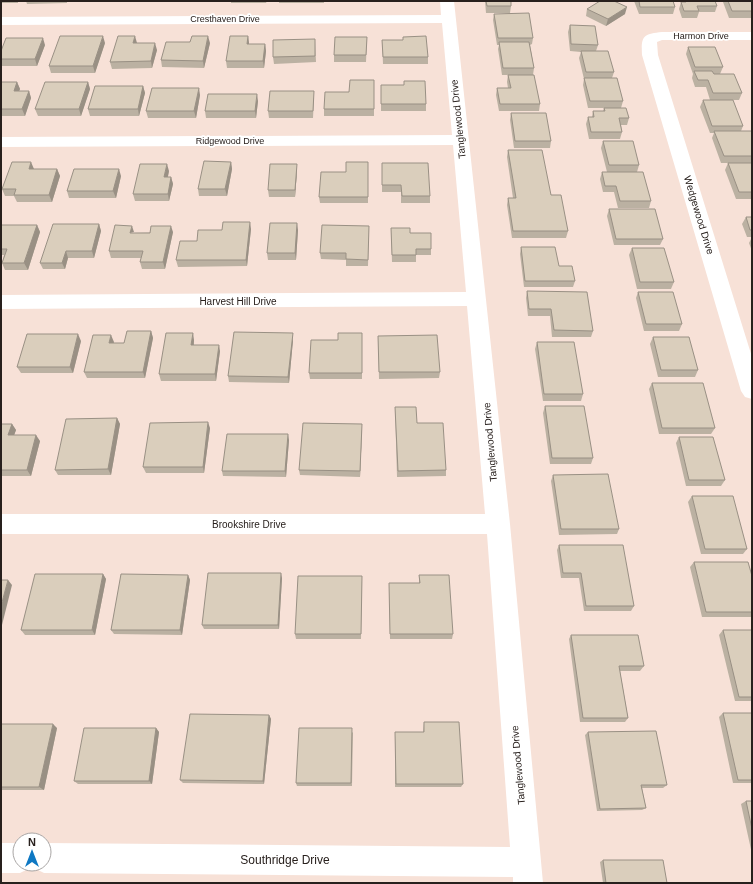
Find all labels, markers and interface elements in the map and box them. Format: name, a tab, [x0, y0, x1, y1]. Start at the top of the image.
street label: Cresthaven Drive	[190, 14, 260, 24]
street label: Harmon Drive	[673, 31, 729, 41]
street label: Tanglewood Drive	[448, 78, 468, 159]
street label: Ridgewood Drive	[196, 136, 264, 146]
street label: Wedgewood Drive	[682, 174, 716, 256]
street label: Harvest Hill Drive	[199, 296, 277, 307]
street label: Tanglewood Drive	[481, 401, 499, 482]
street label: Brookshire Drive	[212, 519, 286, 530]
street label: Tanglewood Drive	[509, 724, 527, 805]
north arrow	[12, 832, 52, 872]
text: N	[28, 836, 36, 848]
street label: Southridge Drive	[240, 853, 330, 867]

